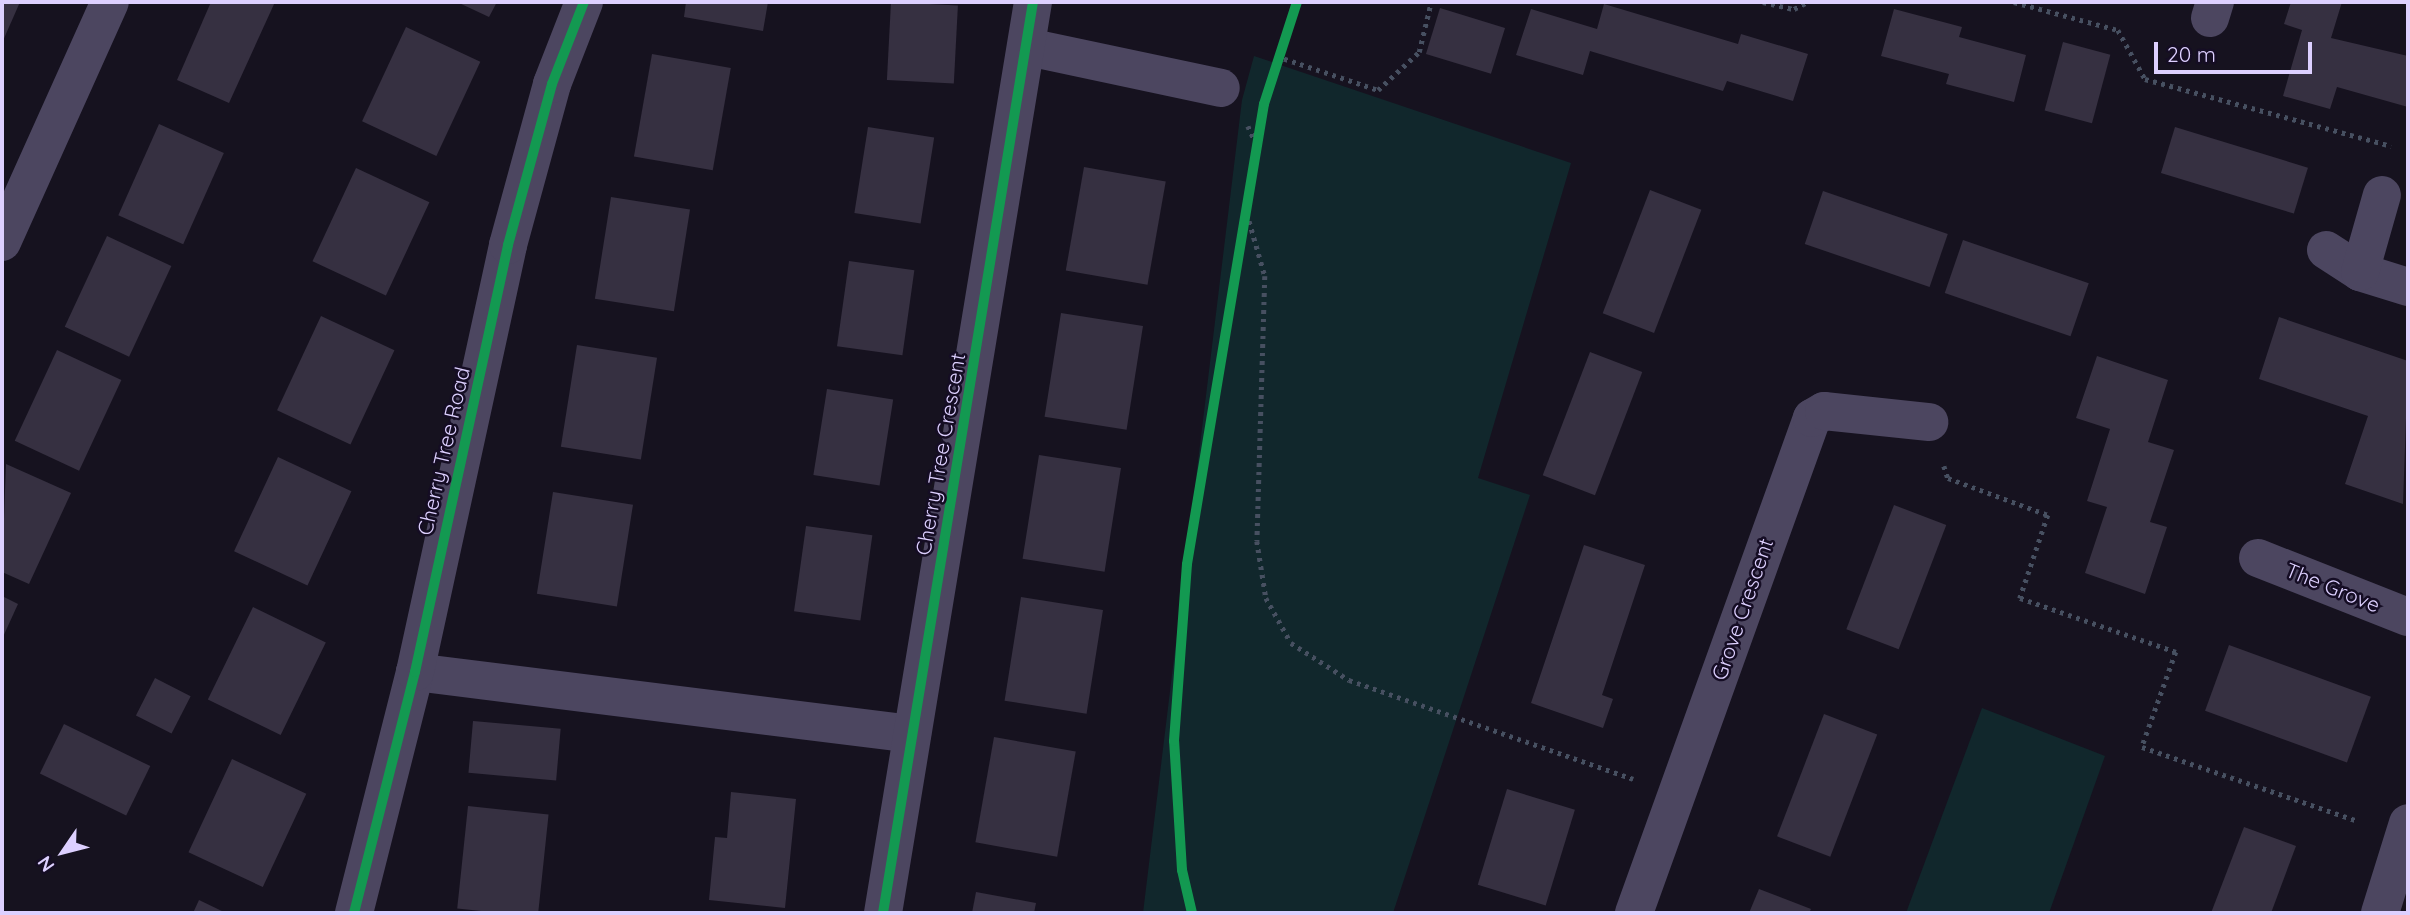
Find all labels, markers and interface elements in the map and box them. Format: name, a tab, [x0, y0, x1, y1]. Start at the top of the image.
scale bar	[2158, 28, 2316, 72]
text: 20 m	[2167, 41, 2216, 67]
street label: Cherry Tree Crescent	[910, 351, 970, 557]
street label: Cherry Tree Road	[411, 364, 475, 538]
street label: Grove Crescent	[1706, 535, 1778, 683]
street label: The Grove	[2282, 557, 2384, 617]
north arrow	[28, 817, 98, 887]
text: N	[32, 851, 60, 877]

